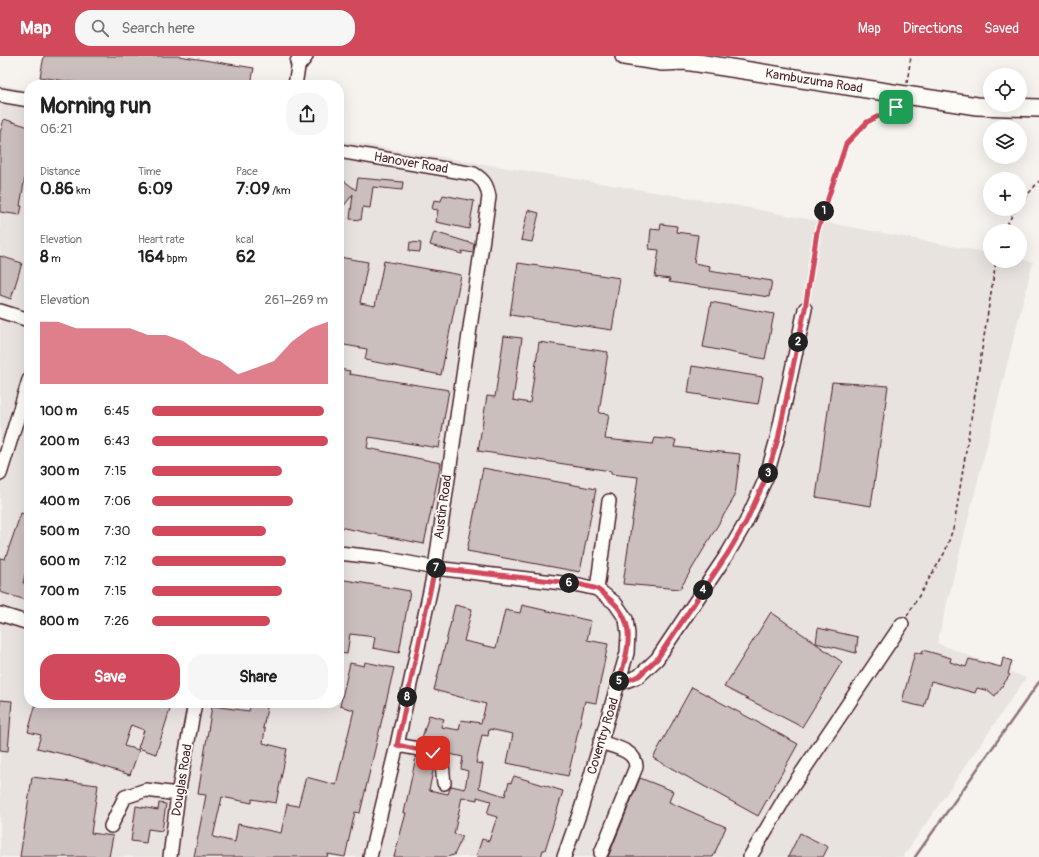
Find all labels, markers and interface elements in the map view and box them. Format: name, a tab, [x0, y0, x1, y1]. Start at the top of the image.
search box	[75, 10, 355, 46]
text: Map	[20, 16, 51, 40]
icon: search	[89, 17, 111, 39]
text: Search here	[121, 19, 195, 38]
text: Map	[858, 20, 881, 37]
text: Directions	[903, 20, 962, 37]
text: Saved	[984, 20, 1019, 37]
street label: Kambuzuma Road	[764, 65, 864, 97]
map controls	[983, 68, 1027, 268]
button: locate	[983, 68, 1027, 112]
pin	[879, 90, 913, 124]
text: Morning run	[40, 92, 151, 120]
button: share	[286, 93, 328, 135]
icon: arrive	[885, 96, 907, 118]
button: layers	[983, 120, 1027, 164]
text: 06:21	[40, 121, 72, 137]
street label: Hanover Road	[373, 149, 449, 177]
text: Distance	[40, 165, 80, 178]
text: Time	[138, 165, 161, 178]
text: Pace	[236, 165, 258, 178]
button: +	[983, 172, 1027, 216]
text: 0.86	[40, 178, 74, 199]
text: 6:09	[138, 178, 173, 199]
text: 7:09	[236, 178, 270, 199]
text: km	[74, 184, 91, 197]
text: /km	[270, 184, 291, 197]
pin: 1	[814, 201, 834, 221]
text: 1	[822, 204, 826, 217]
button: −	[983, 224, 1027, 268]
text: Elevation	[40, 233, 82, 246]
text: Heart rate	[138, 233, 184, 246]
text: kcal	[236, 233, 254, 246]
text: 8	[40, 246, 49, 267]
text: 164	[138, 246, 164, 267]
text: 62	[236, 246, 255, 267]
text: m	[49, 252, 61, 265]
text: bpm	[164, 252, 187, 265]
text: Elevation	[40, 292, 90, 308]
text: 261–269 m	[265, 292, 328, 308]
pin: 2	[788, 332, 808, 352]
text: 2	[795, 335, 801, 348]
text: 100 m	[40, 403, 77, 419]
text: 6:45	[104, 403, 130, 419]
text: 200 m	[40, 433, 79, 449]
text: 6:43	[104, 433, 130, 449]
text: 300 m	[40, 463, 79, 479]
text: 7:15	[104, 463, 126, 479]
pin: 3	[758, 463, 778, 483]
text: 3	[765, 466, 771, 479]
street label: Austin Road	[431, 474, 455, 540]
text: 400 m	[40, 493, 80, 509]
text: 7:06	[104, 493, 131, 509]
text: 500 m	[40, 523, 79, 539]
text: 7:30	[104, 523, 130, 539]
text: 600 m	[40, 553, 80, 569]
text: 7:12	[104, 553, 127, 569]
pin: 7	[426, 558, 446, 578]
text: 7	[433, 561, 439, 574]
pin: 6	[559, 573, 579, 593]
text: 6	[566, 576, 572, 589]
pin: 4	[693, 580, 713, 600]
text: 700 m	[40, 583, 79, 599]
text: 7:15	[104, 583, 126, 599]
text: 4	[700, 583, 706, 596]
text: 800 m	[40, 613, 79, 629]
text: 7:26	[104, 613, 129, 629]
button: Save	[40, 654, 180, 700]
button: Share	[188, 654, 328, 700]
pin: 5	[609, 671, 629, 691]
text: 5	[616, 674, 622, 687]
pin: 8	[397, 687, 417, 707]
text: 8	[404, 690, 410, 703]
street label: Coventry Road	[584, 696, 622, 776]
pin	[416, 736, 450, 770]
icon: check	[422, 742, 444, 764]
street label: Douglas Road	[168, 743, 196, 817]

